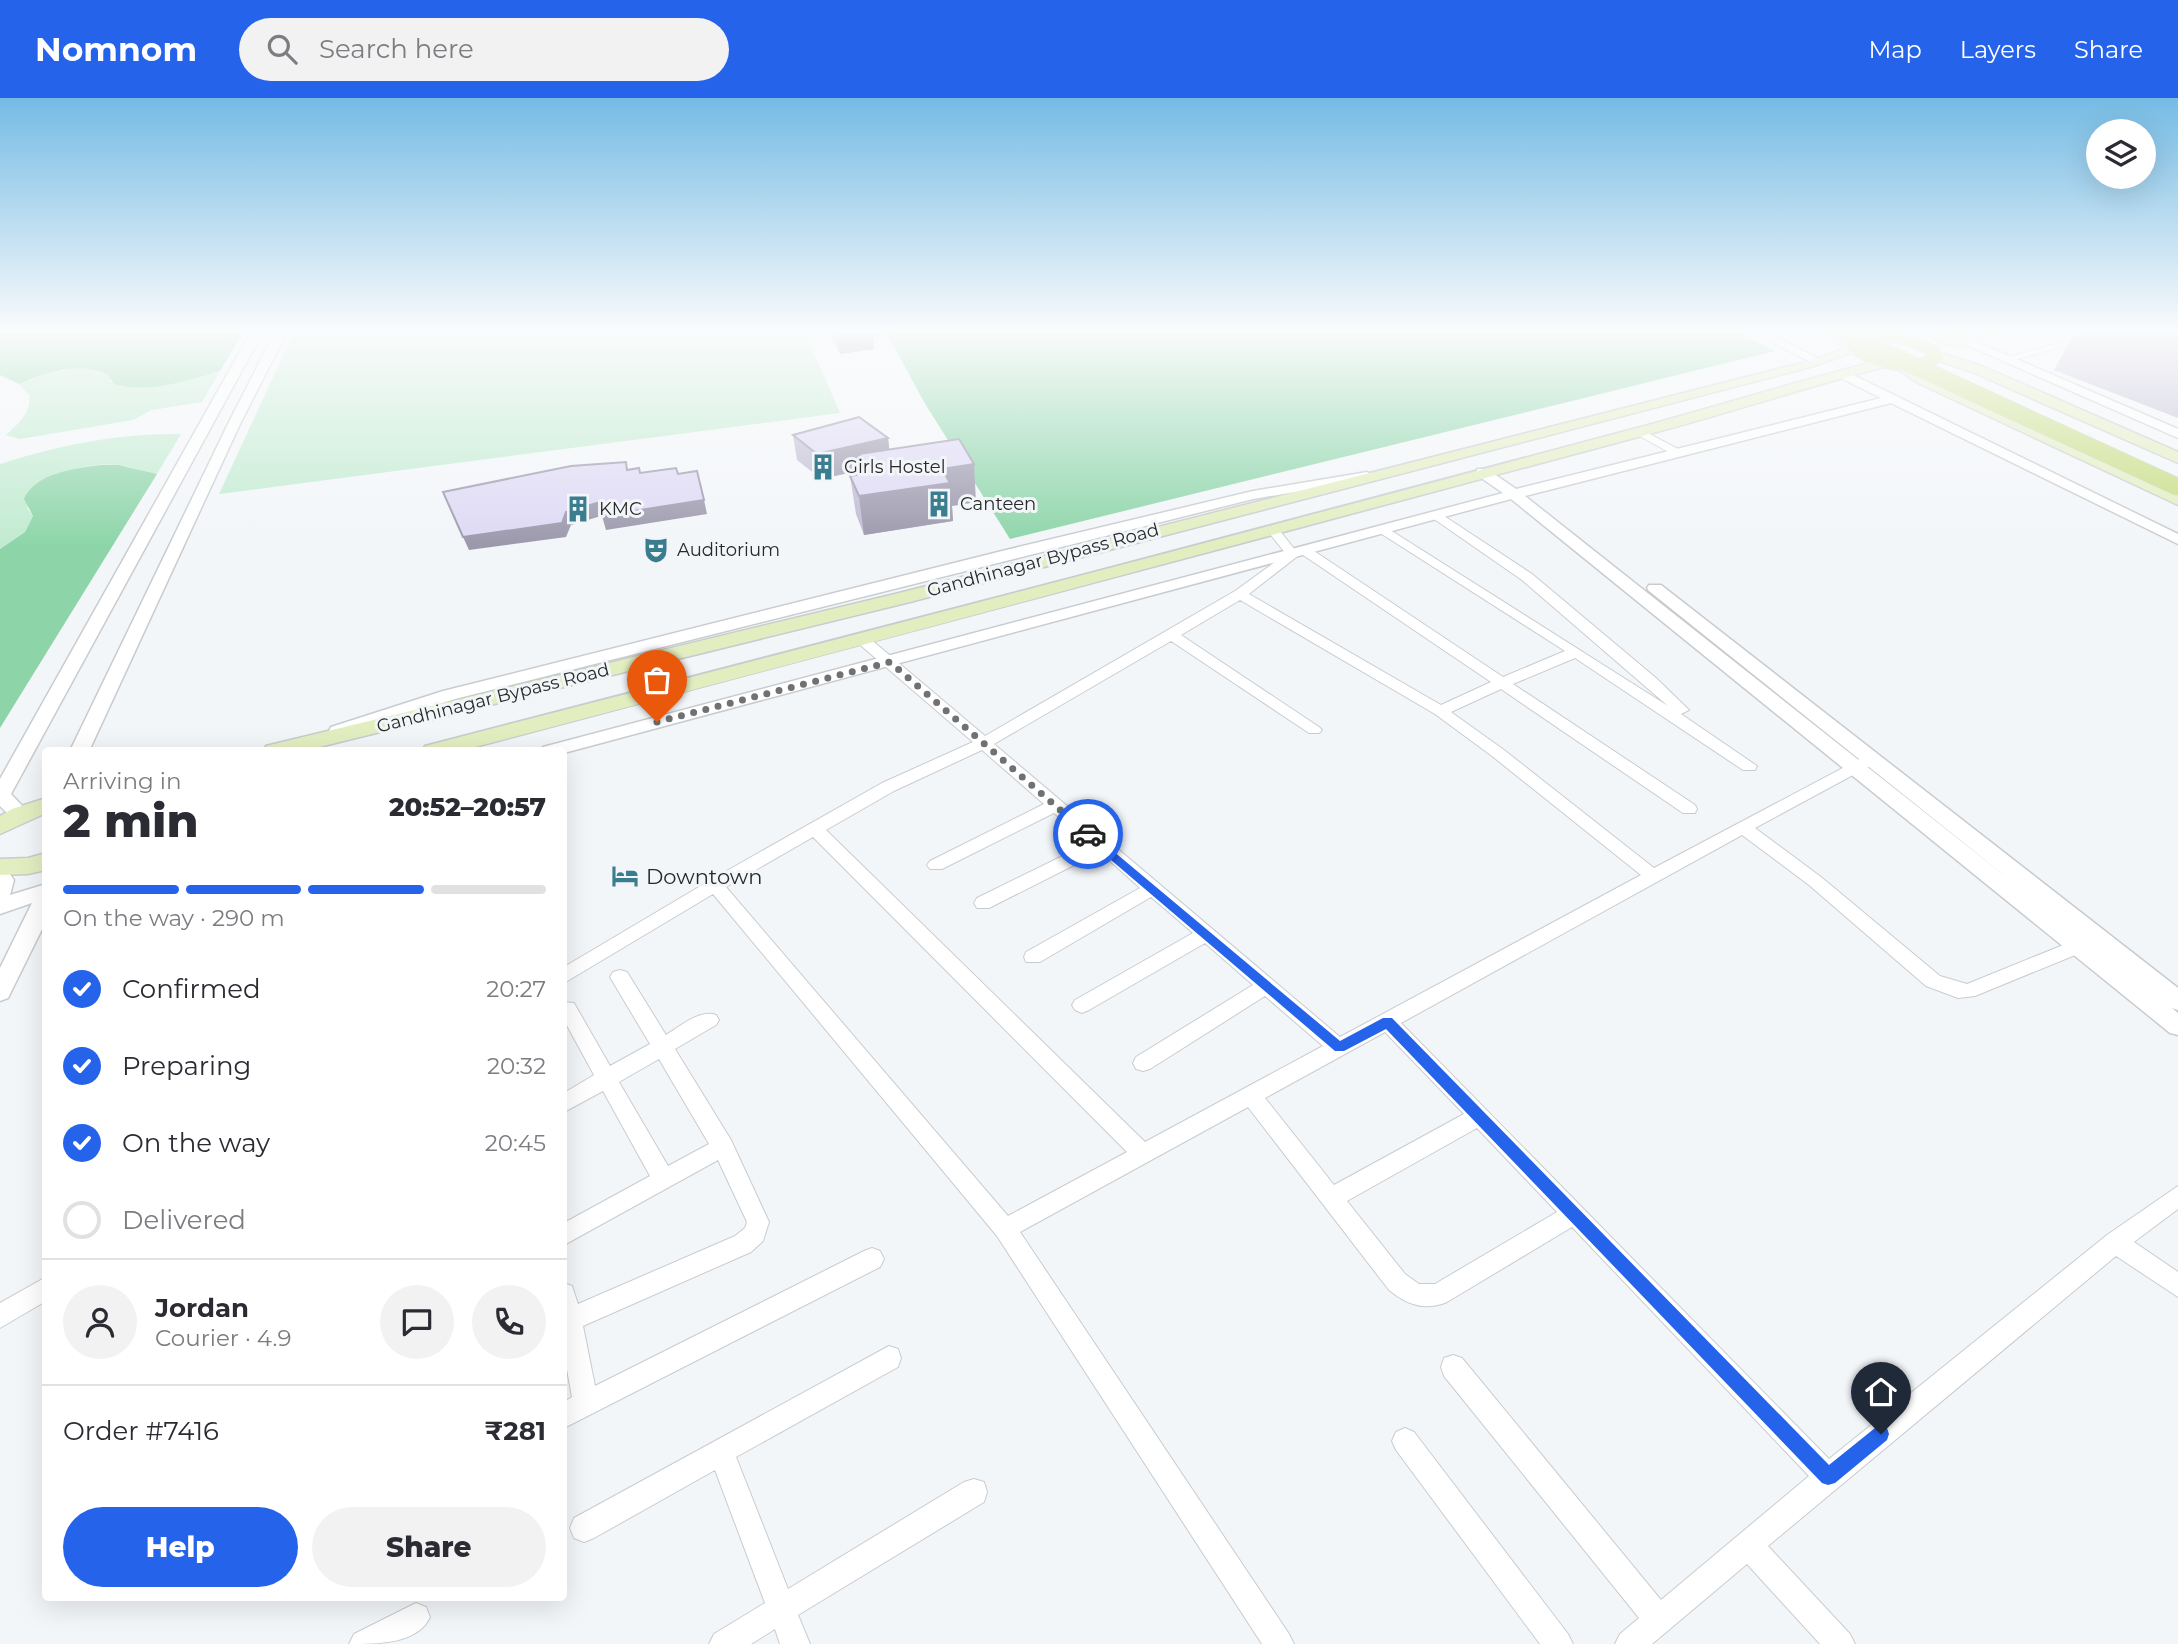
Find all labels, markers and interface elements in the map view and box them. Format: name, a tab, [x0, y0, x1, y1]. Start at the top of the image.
search box	[239, 18, 729, 81]
text: Nomnom	[35, 29, 197, 69]
icon: search	[263, 30, 301, 68]
text: Search here	[319, 33, 474, 65]
text: Map	[1868, 35, 1922, 64]
text: Layers	[1960, 35, 2036, 64]
text: Share	[2074, 35, 2143, 64]
map controls	[2086, 119, 2156, 189]
button: layers	[2086, 119, 2156, 189]
building icon: Girls Hostel	[808, 452, 838, 482]
place label: Girls Hostel	[844, 456, 946, 478]
building icon: Canteen	[924, 489, 954, 519]
place label: Canteen	[960, 493, 1036, 515]
building icon: KMC	[563, 494, 593, 524]
place label: KMC	[599, 498, 642, 520]
street label: Gandhinagar Bypass Road	[925, 518, 1161, 602]
theatre icon: Auditorium	[641, 535, 671, 565]
place label: Auditorium	[677, 539, 780, 561]
pin	[627, 650, 687, 722]
street label: Gandhinagar Bypass Road	[374, 658, 612, 738]
icon: bag	[638, 661, 676, 699]
text: Arriving in	[63, 767, 182, 795]
text: 20:52–20:57	[389, 791, 546, 823]
text: 2 min	[63, 792, 198, 849]
courier	[1053, 799, 1123, 869]
icon: car	[1069, 815, 1107, 853]
hotel icon: Downtown	[610, 861, 640, 891]
place label: Downtown	[646, 864, 763, 889]
text: On the way · 290 m	[63, 904, 285, 932]
icon: check	[63, 970, 101, 1008]
text: Confirmed	[122, 973, 261, 1005]
text: 20:27	[486, 975, 546, 1003]
icon: check	[63, 1047, 101, 1085]
text: Preparing	[122, 1050, 251, 1082]
text: 20:32	[487, 1052, 546, 1080]
icon: check	[63, 1124, 101, 1162]
text: On the way	[122, 1127, 270, 1159]
text: 20:45	[485, 1129, 546, 1157]
text: Delivered	[122, 1204, 246, 1236]
button: person	[63, 1285, 137, 1359]
button: chat	[380, 1285, 454, 1359]
button: phone	[472, 1285, 546, 1359]
text: Jordan	[155, 1292, 249, 1324]
text: Courier · 4.9	[155, 1324, 291, 1352]
pin	[1851, 1362, 1911, 1434]
icon: home	[1862, 1373, 1900, 1411]
text: Order #7416	[63, 1415, 219, 1447]
text: ₹281	[484, 1415, 546, 1447]
button: Help	[63, 1507, 298, 1587]
button: Share	[312, 1507, 546, 1587]

